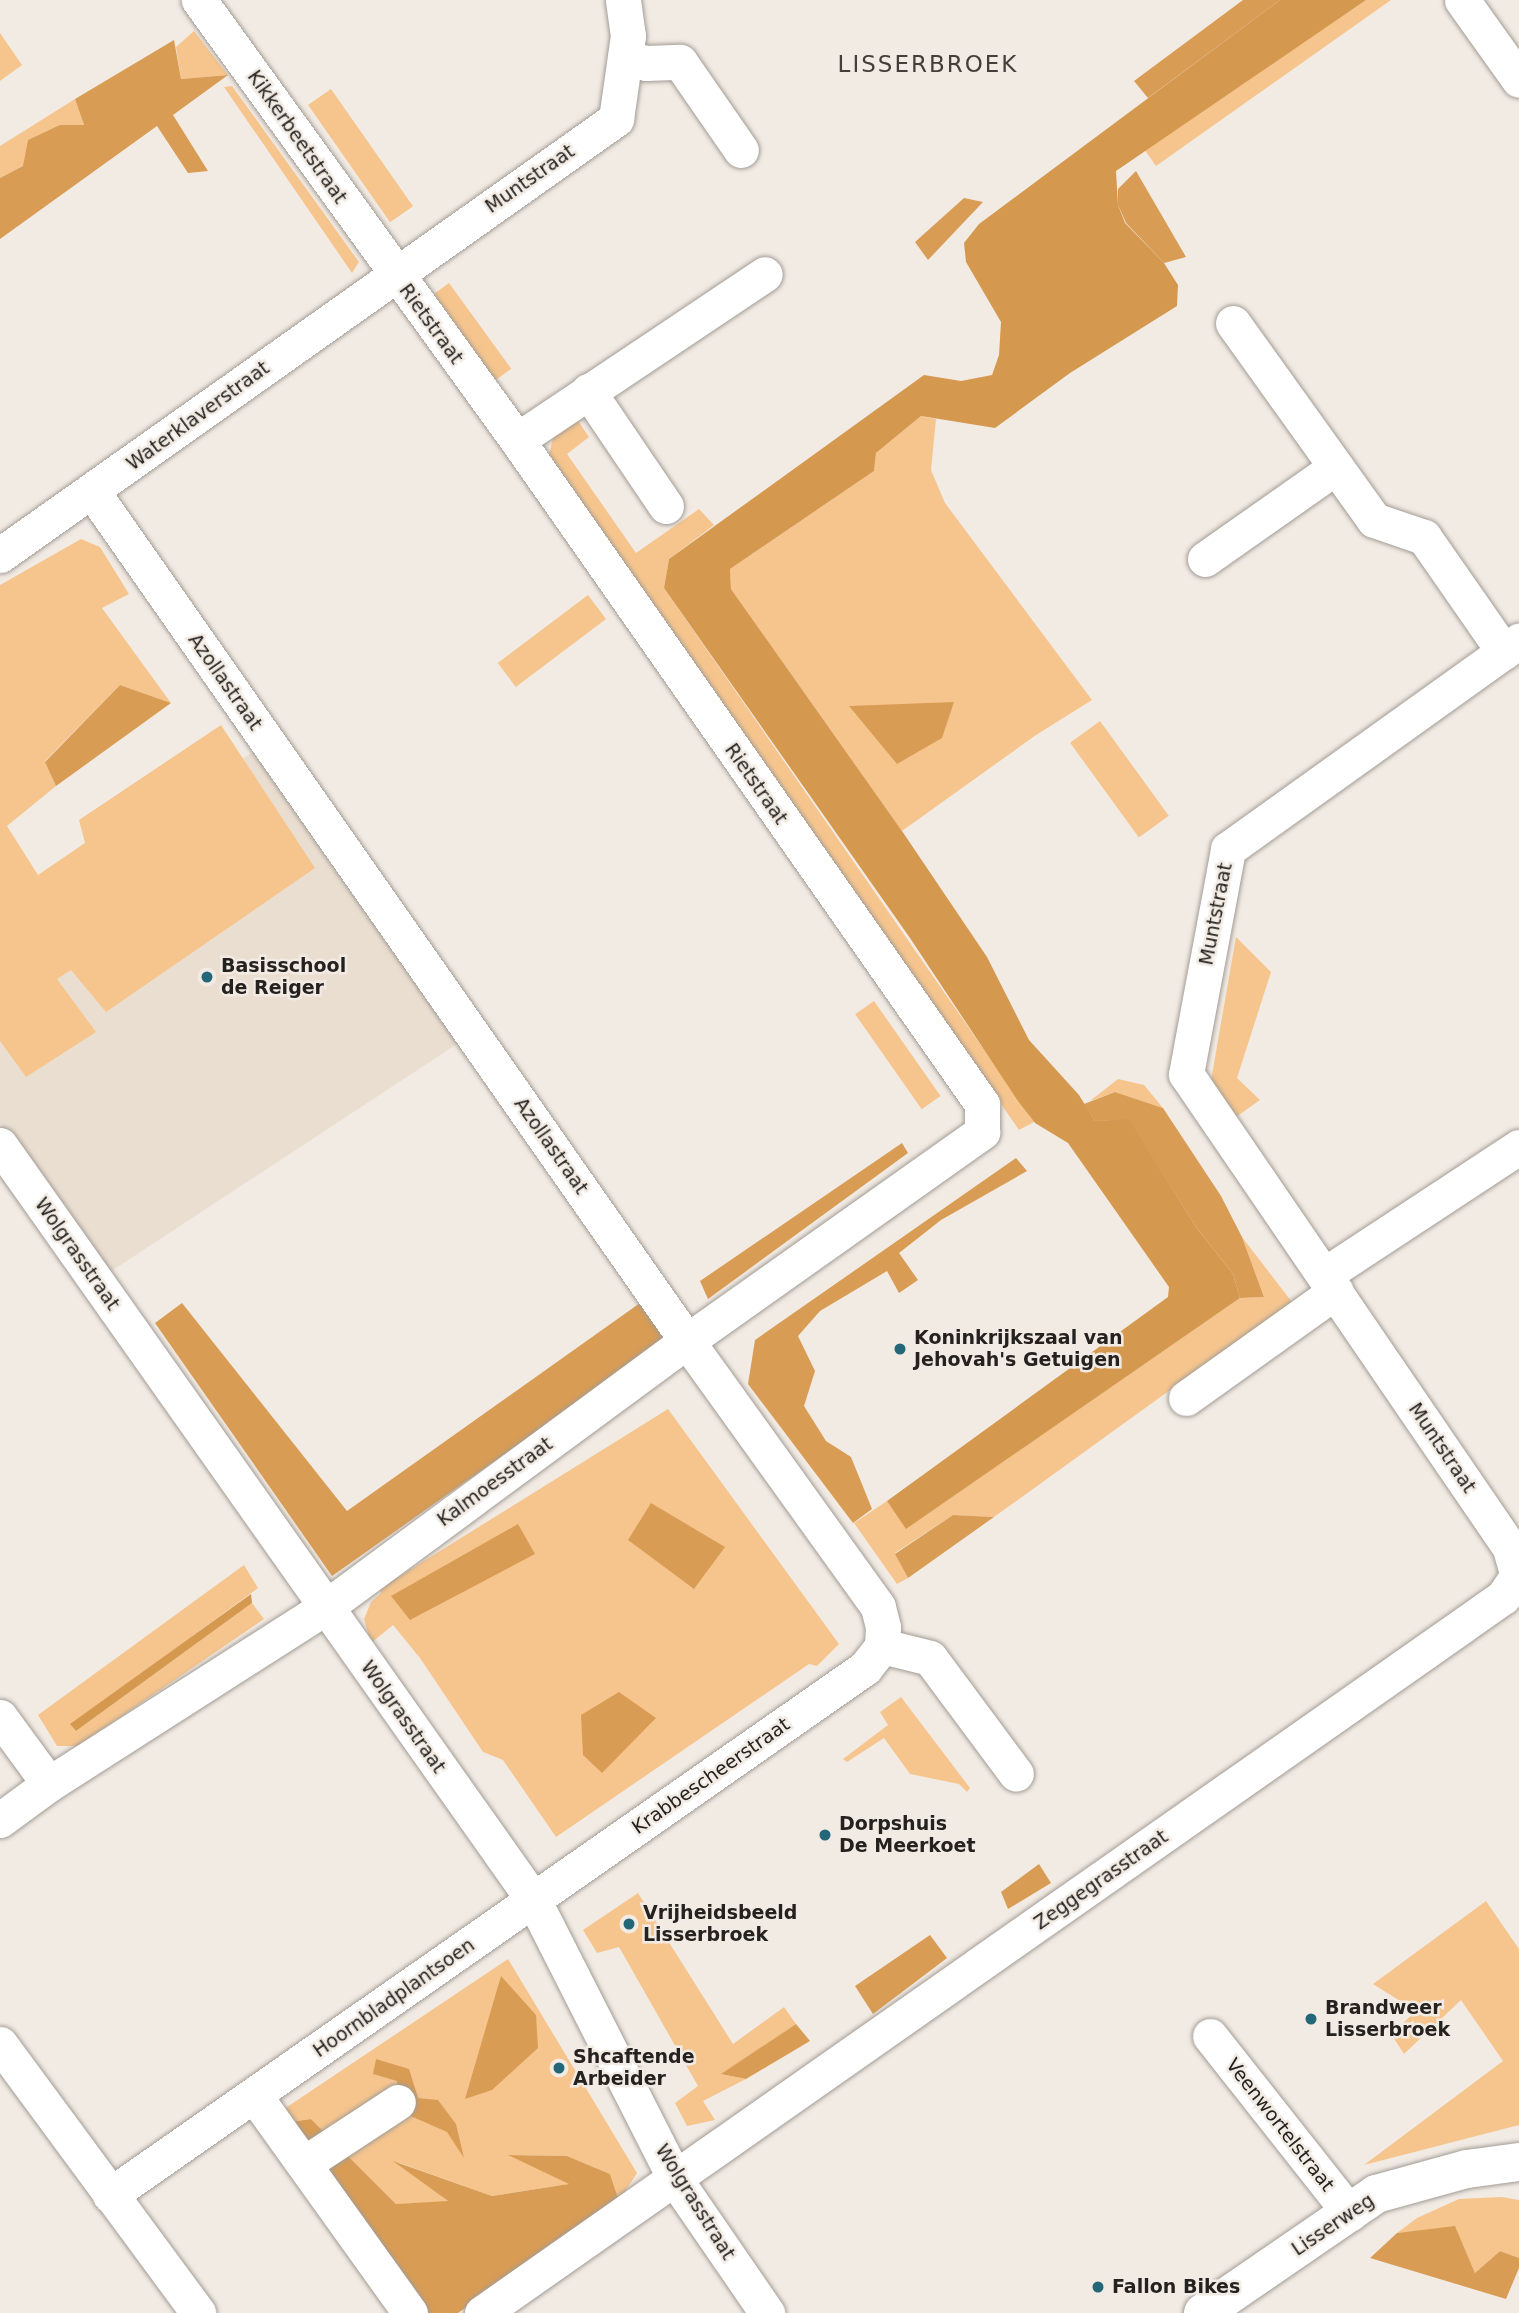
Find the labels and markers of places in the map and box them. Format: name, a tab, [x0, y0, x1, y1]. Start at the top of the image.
place label: Basisschool de Reiger	[221, 955, 346, 999]
marker: Basisschool de Reiger	[199, 969, 215, 985]
place label: Koninkrijkszaal van Jehovah's Getuigen	[914, 1327, 1123, 1371]
marker: Koninkrijkszaal van Jehovah's Getuigen	[892, 1341, 908, 1357]
place label: Dorpshuis De Meerkoet	[839, 1813, 975, 1857]
marker: Dorpshuis De Meerkoet	[817, 1827, 833, 1843]
place label: Vrijheidsbeeld Lisserbroek	[643, 1902, 797, 1946]
marker: Vrijheidsbeeld Lisserbroek	[621, 1916, 637, 1932]
place label: Brandweer Lisserbroek	[1325, 1997, 1450, 2041]
marker: Brandweer Lisserbroek	[1303, 2011, 1319, 2027]
place label: Shcaftende Arbeider	[573, 2046, 695, 2090]
marker: Shcaftende Arbeider	[551, 2060, 567, 2076]
place label: Fallon Bikes	[1112, 2276, 1240, 2298]
marker: Fallon Bikes	[1090, 2279, 1106, 2295]

